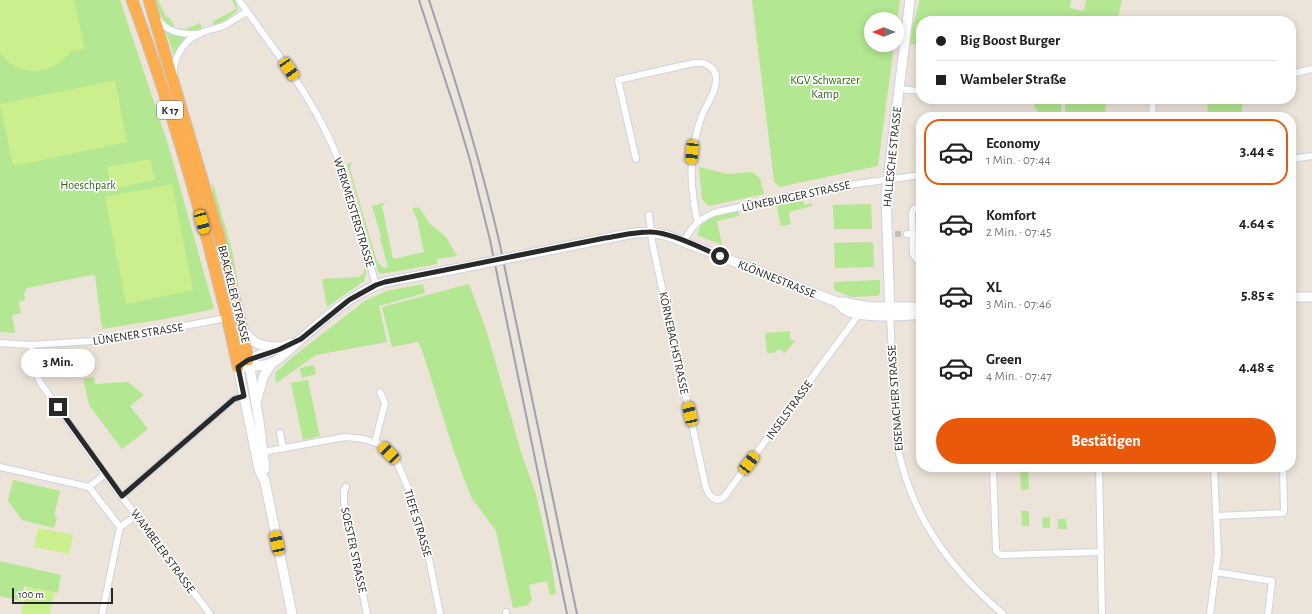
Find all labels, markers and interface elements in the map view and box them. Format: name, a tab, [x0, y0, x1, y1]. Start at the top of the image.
north arrow	[864, 12, 904, 52]
map controls	[864, 12, 904, 52]
text: Big Boost Burger	[960, 33, 1060, 48]
car	[277, 56, 301, 82]
text: Wambeler Straße	[960, 72, 1066, 87]
park label: KGV Schwarzer Kamp	[790, 74, 860, 100]
road number: K 17	[157, 101, 183, 119]
street label: HALLESCHE STRASSE	[881, 106, 903, 208]
icon: car	[938, 134, 974, 170]
text: Economy	[986, 136, 1040, 151]
car	[685, 140, 699, 164]
text: 3.44 €	[1240, 144, 1274, 159]
text: 1 Min. · 07:44	[986, 154, 1051, 167]
street label: WERKMEISTERSTRASSE	[332, 156, 376, 268]
street label: LÜNEBURGER STRASSE	[740, 178, 852, 213]
park label: Hoeschpark	[60, 179, 116, 191]
icon: car	[938, 206, 974, 242]
text: Komfort	[986, 208, 1036, 223]
car	[193, 209, 211, 235]
text: 4.64 €	[1239, 216, 1274, 231]
text: 2 Min. · 07:45	[986, 226, 1051, 239]
street label: BRACKELER STRASSE	[216, 244, 252, 344]
route start	[711, 247, 729, 265]
street label: KLÖNNESTRASSE	[736, 257, 818, 300]
icon: car	[938, 278, 974, 314]
text: XL	[986, 280, 1002, 295]
text: 5.85 €	[1241, 288, 1274, 303]
street label: KÖRNEBACHSTRASSE	[657, 291, 692, 395]
text: 3 Min. · 07:46	[986, 298, 1051, 311]
street label: LÜNENER STRASSE	[92, 320, 184, 347]
street label: EISENACHER STRASSE	[885, 344, 905, 451]
callout: 3 Min.	[21, 349, 95, 377]
icon: car	[938, 350, 974, 386]
text: Green	[986, 352, 1022, 367]
text: 3 Min.	[42, 356, 74, 369]
text: 4.48 €	[1239, 360, 1274, 375]
text: 4 Min. · 07:47	[986, 370, 1052, 383]
street label: INSELSTRASSE	[764, 378, 815, 442]
route end	[49, 398, 67, 416]
car	[681, 401, 699, 427]
button: Bestätigen	[936, 418, 1276, 464]
car	[376, 440, 402, 466]
car	[737, 450, 761, 476]
street label: TIEFE STRASSE	[402, 488, 434, 558]
street label: SOESTER STRASSE	[339, 506, 369, 594]
street label: WAMBELER STRASSE	[129, 507, 198, 595]
car	[269, 530, 285, 556]
scale bar	[12, 586, 113, 605]
text: 100 m	[18, 589, 44, 600]

